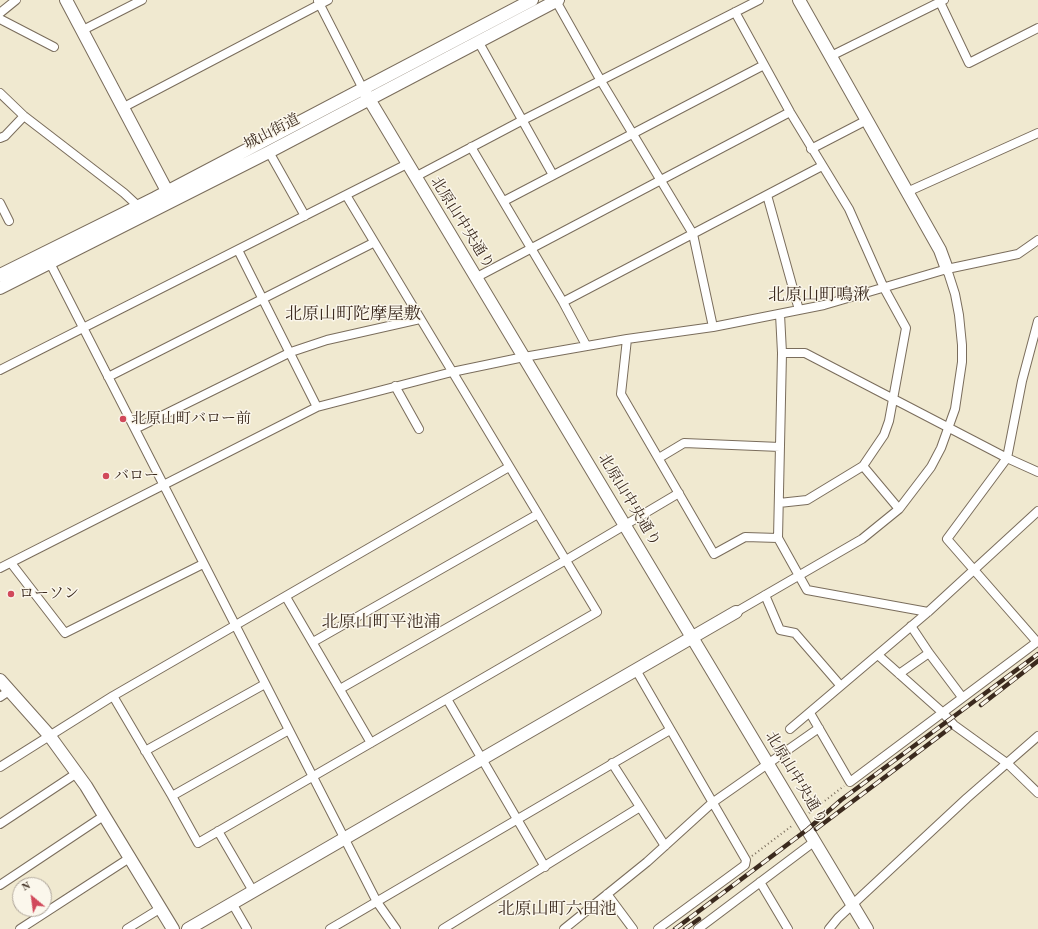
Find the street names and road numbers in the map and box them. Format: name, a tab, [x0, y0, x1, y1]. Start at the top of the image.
street label: 城山街道	[241, 110, 303, 154]
street label: 北原山中央通り	[427, 174, 497, 272]
street label: 北原山中央通り	[594, 450, 664, 550]
street label: 北原山中央通り	[761, 728, 831, 828]

